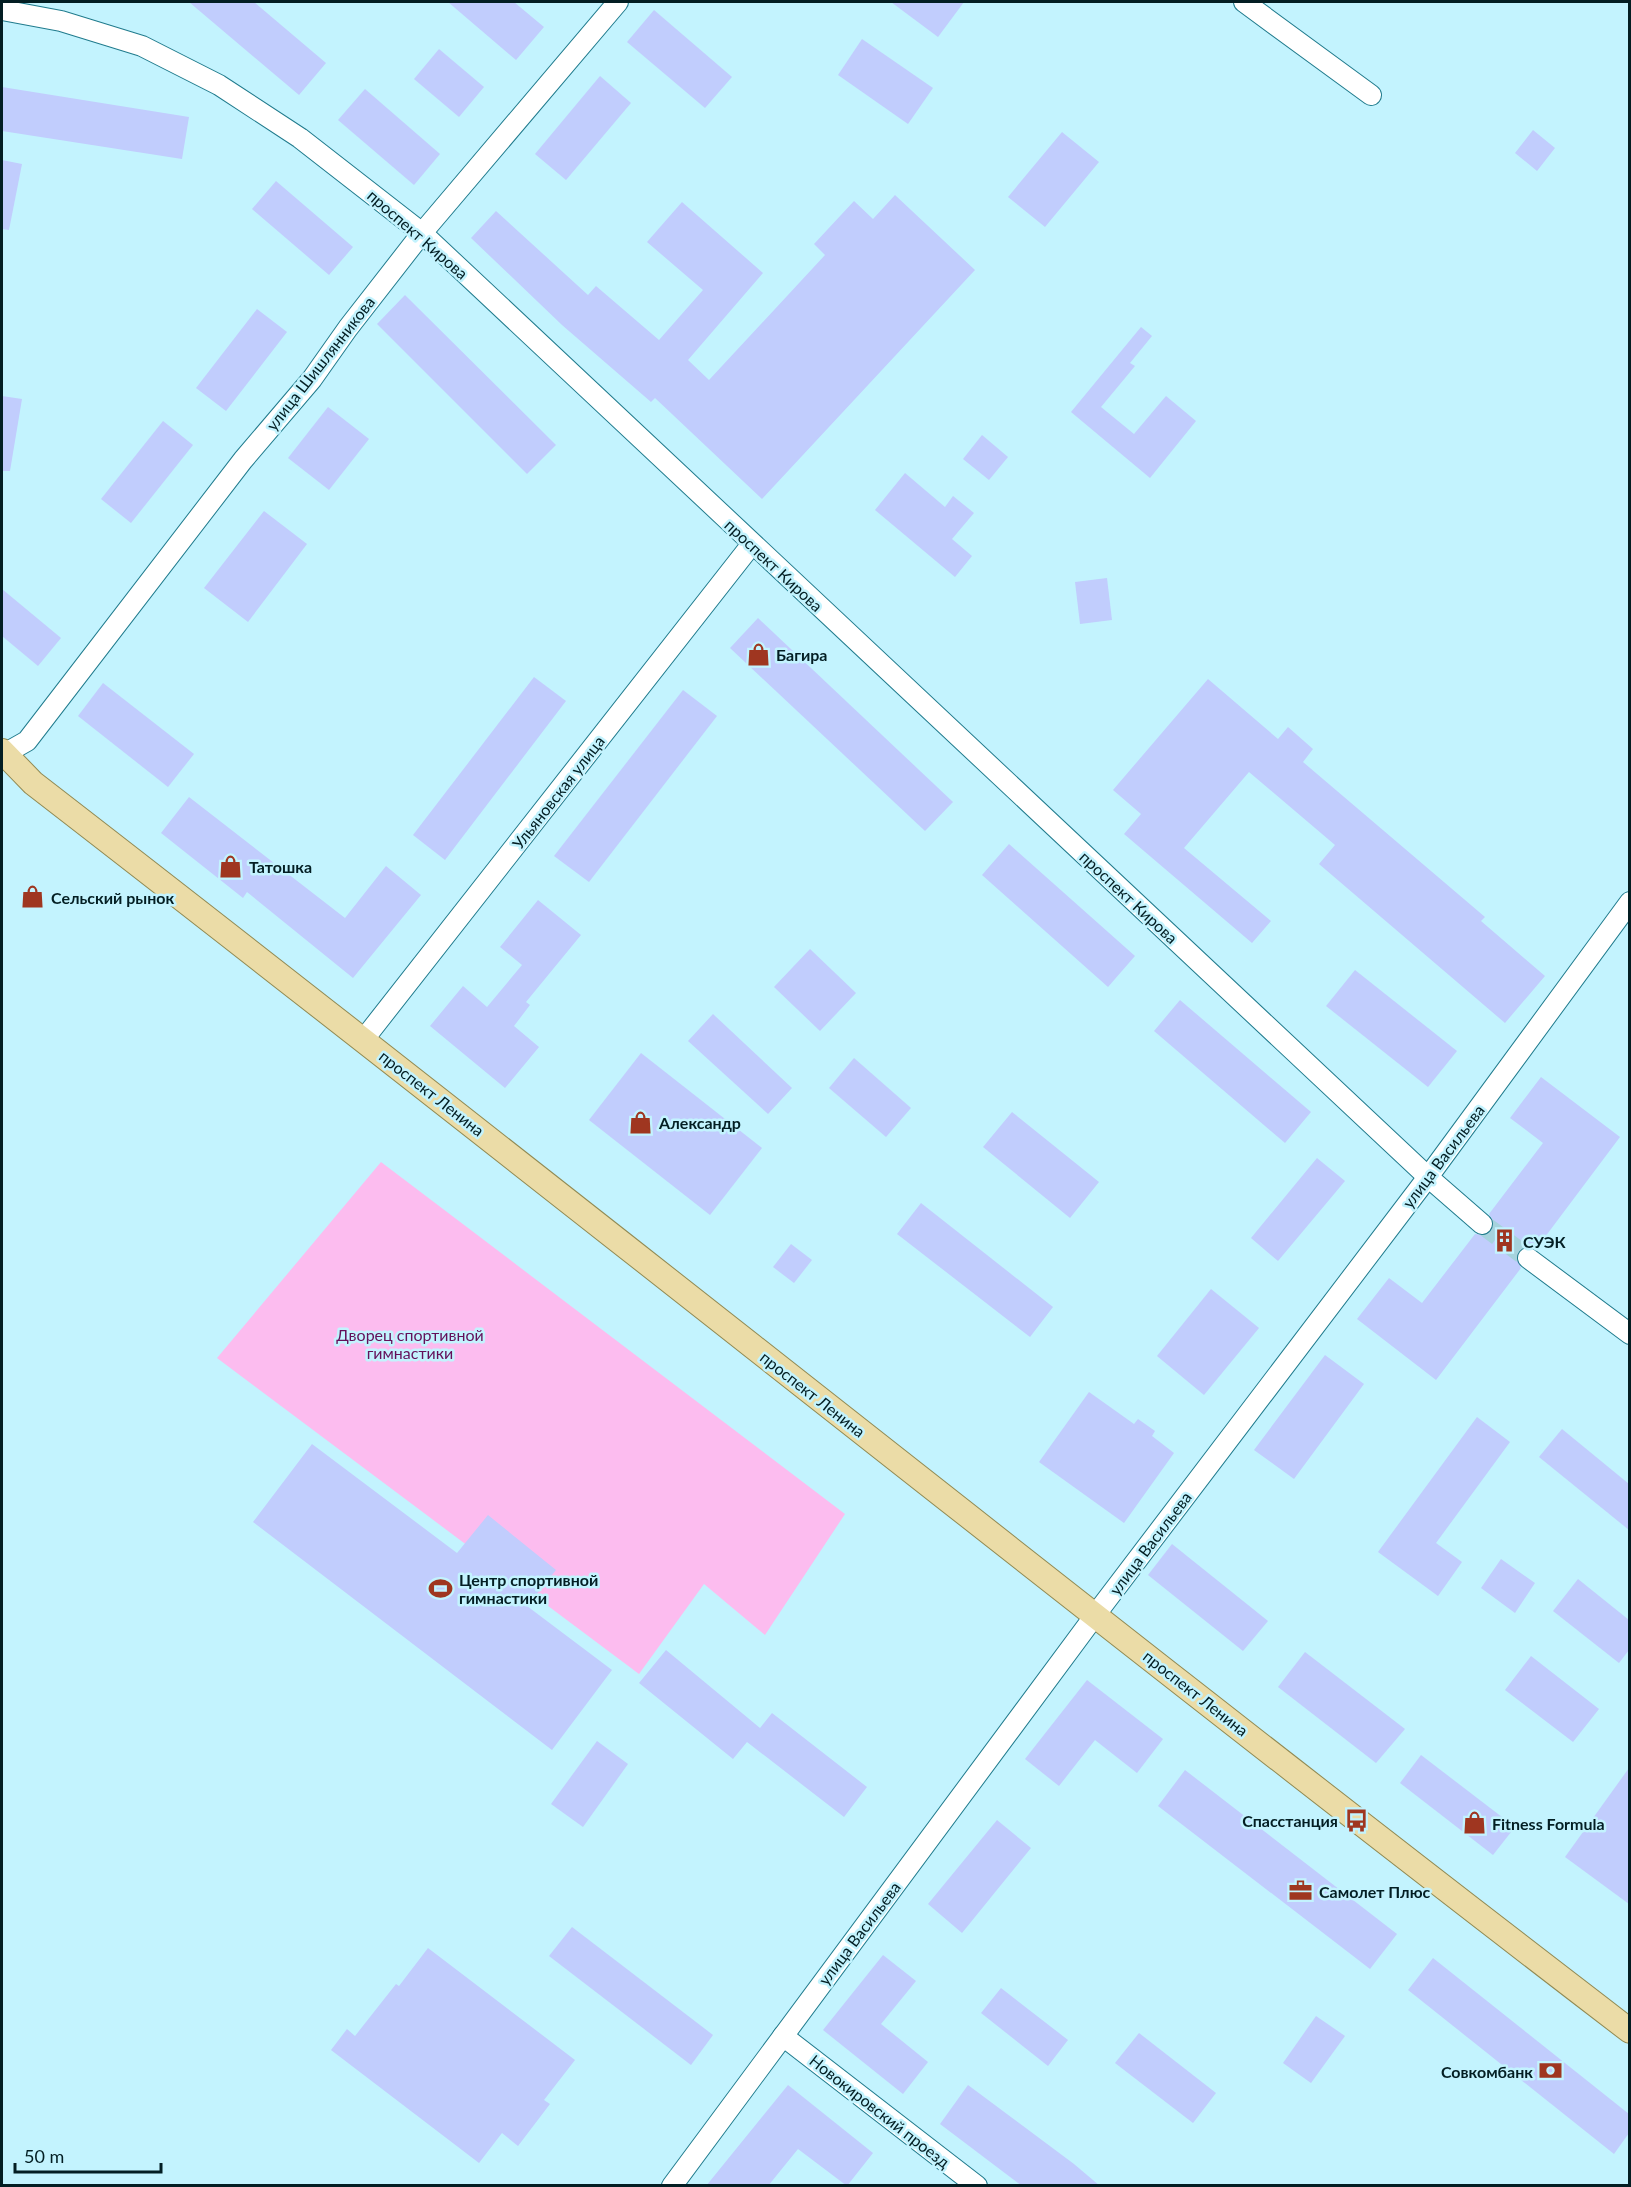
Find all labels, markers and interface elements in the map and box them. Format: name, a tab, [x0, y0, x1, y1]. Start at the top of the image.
street label: проспект Кирова	[364, 185, 472, 283]
street label: улица Шишлянникова	[262, 292, 378, 434]
street label: проспект Кирова	[721, 515, 827, 615]
shop icon: Багира	[745, 641, 771, 667]
place label: Багира	[776, 645, 827, 664]
street label: Ульяновская улица	[508, 732, 608, 852]
street label: проспект Кирова	[1076, 847, 1182, 947]
shop icon: Татошка	[218, 853, 244, 879]
place label: Татошка	[249, 857, 312, 876]
shop icon: Сельский рынок	[20, 884, 46, 910]
place label: Сельский рынок	[51, 888, 174, 907]
street label: проспект Ленина	[376, 1046, 488, 1140]
street label: улица Васильева	[1398, 1101, 1488, 1211]
shop icon: Александр	[628, 1109, 654, 1135]
place label: Александр	[658, 1113, 741, 1132]
building icon: СУЭК	[1492, 1228, 1518, 1254]
place label: СУЭК	[1523, 1232, 1566, 1251]
park label: Дворец спортивной гимнастики	[336, 1325, 484, 1362]
street label: проспект Ленина	[757, 1347, 869, 1441]
street label: улица Васильева	[1105, 1488, 1195, 1598]
place label: Центр спортивной гимнастики	[459, 1570, 598, 1607]
sports icon: Центр спортивной гимнастики	[428, 1575, 454, 1601]
street label: проспект Ленина	[1140, 1646, 1252, 1740]
bus stop icon: Спасстанция	[1343, 1807, 1369, 1833]
shop icon: Fitness Formula	[1461, 1810, 1487, 1836]
place label: Спасстанция	[1242, 1811, 1338, 1830]
place label: Fitness Formula	[1492, 1814, 1605, 1833]
street label: улица Васильева	[814, 1878, 904, 1988]
office icon: Самолет Плюс	[1288, 1878, 1314, 1904]
place label: Самолет Плюс	[1319, 1882, 1430, 1901]
street label: Новокировский проезд	[806, 2050, 954, 2172]
bank icon: Совкомбанк	[1538, 2058, 1564, 2084]
place label: Совкомбанк	[1441, 2062, 1533, 2081]
scale bar	[15, 2136, 160, 2174]
text: 50 m	[24, 2145, 64, 2167]

